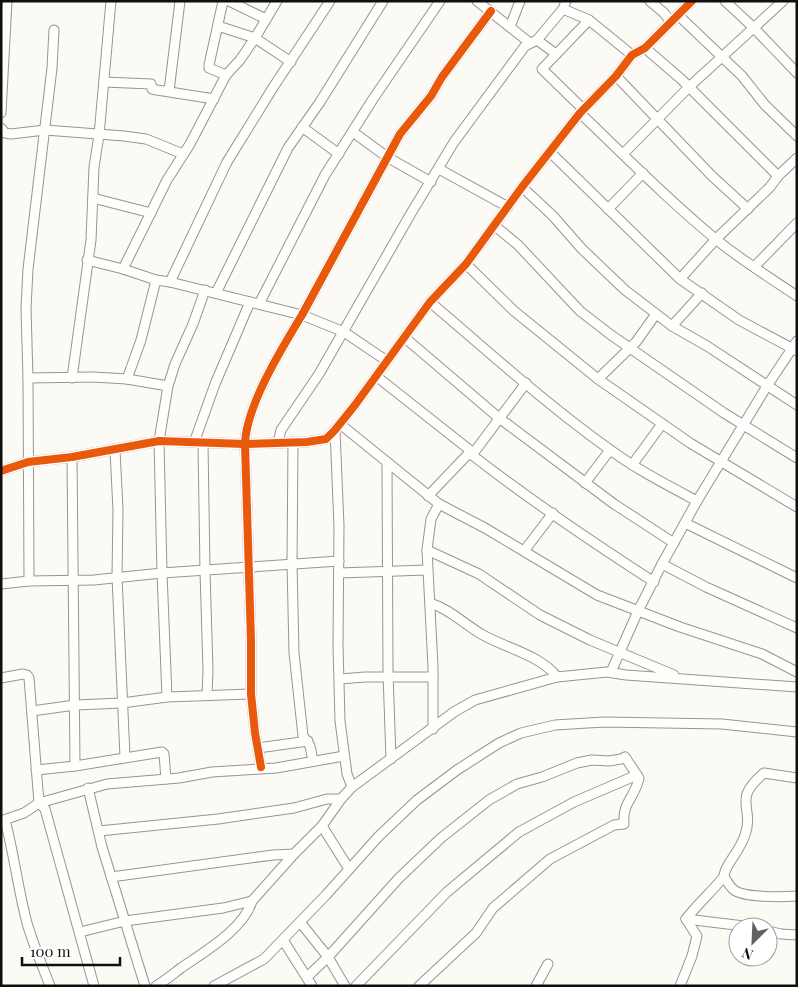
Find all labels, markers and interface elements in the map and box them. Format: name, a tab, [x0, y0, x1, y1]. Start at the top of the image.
north arrow	[728, 917, 778, 967]
scale bar	[22, 934, 120, 966]
text: 100 m	[30, 941, 71, 961]
text: N	[739, 944, 756, 965]

